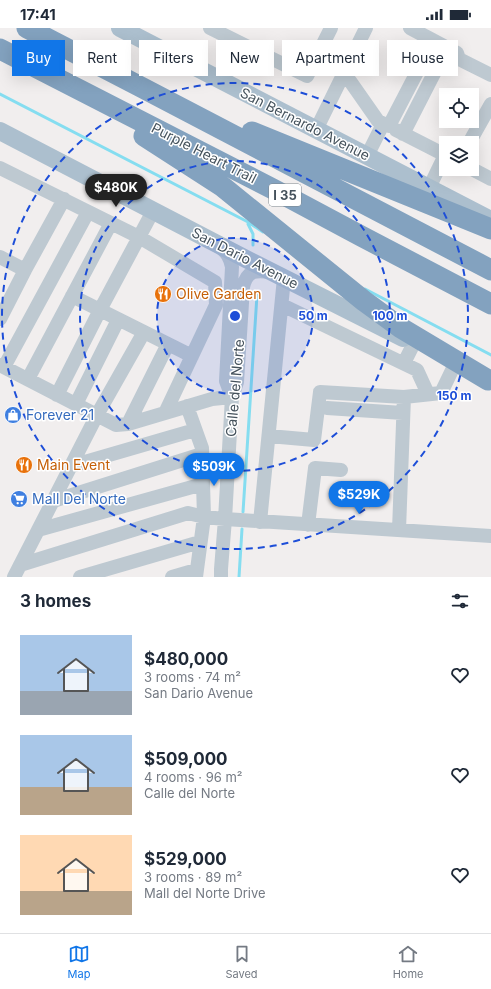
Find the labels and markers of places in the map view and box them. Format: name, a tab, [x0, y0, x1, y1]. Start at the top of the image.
pin: $480K	[88, 174, 144, 208]
restaurant icon: Olive Garden	[153, 284, 173, 304]
place label: Olive Garden	[176, 285, 262, 302]
centre of rings	[228, 309, 242, 323]
shop icon: Forever 21	[3, 405, 23, 425]
place label: Forever 21	[26, 406, 94, 423]
pin: $509K	[186, 453, 242, 487]
restaurant icon: Main Event	[14, 455, 34, 475]
place label: Main Event	[37, 456, 111, 473]
pin: $529K	[331, 481, 387, 515]
supermarket icon: Mall Del Norte	[9, 489, 29, 509]
place label: Mall Del Norte	[32, 490, 126, 507]

